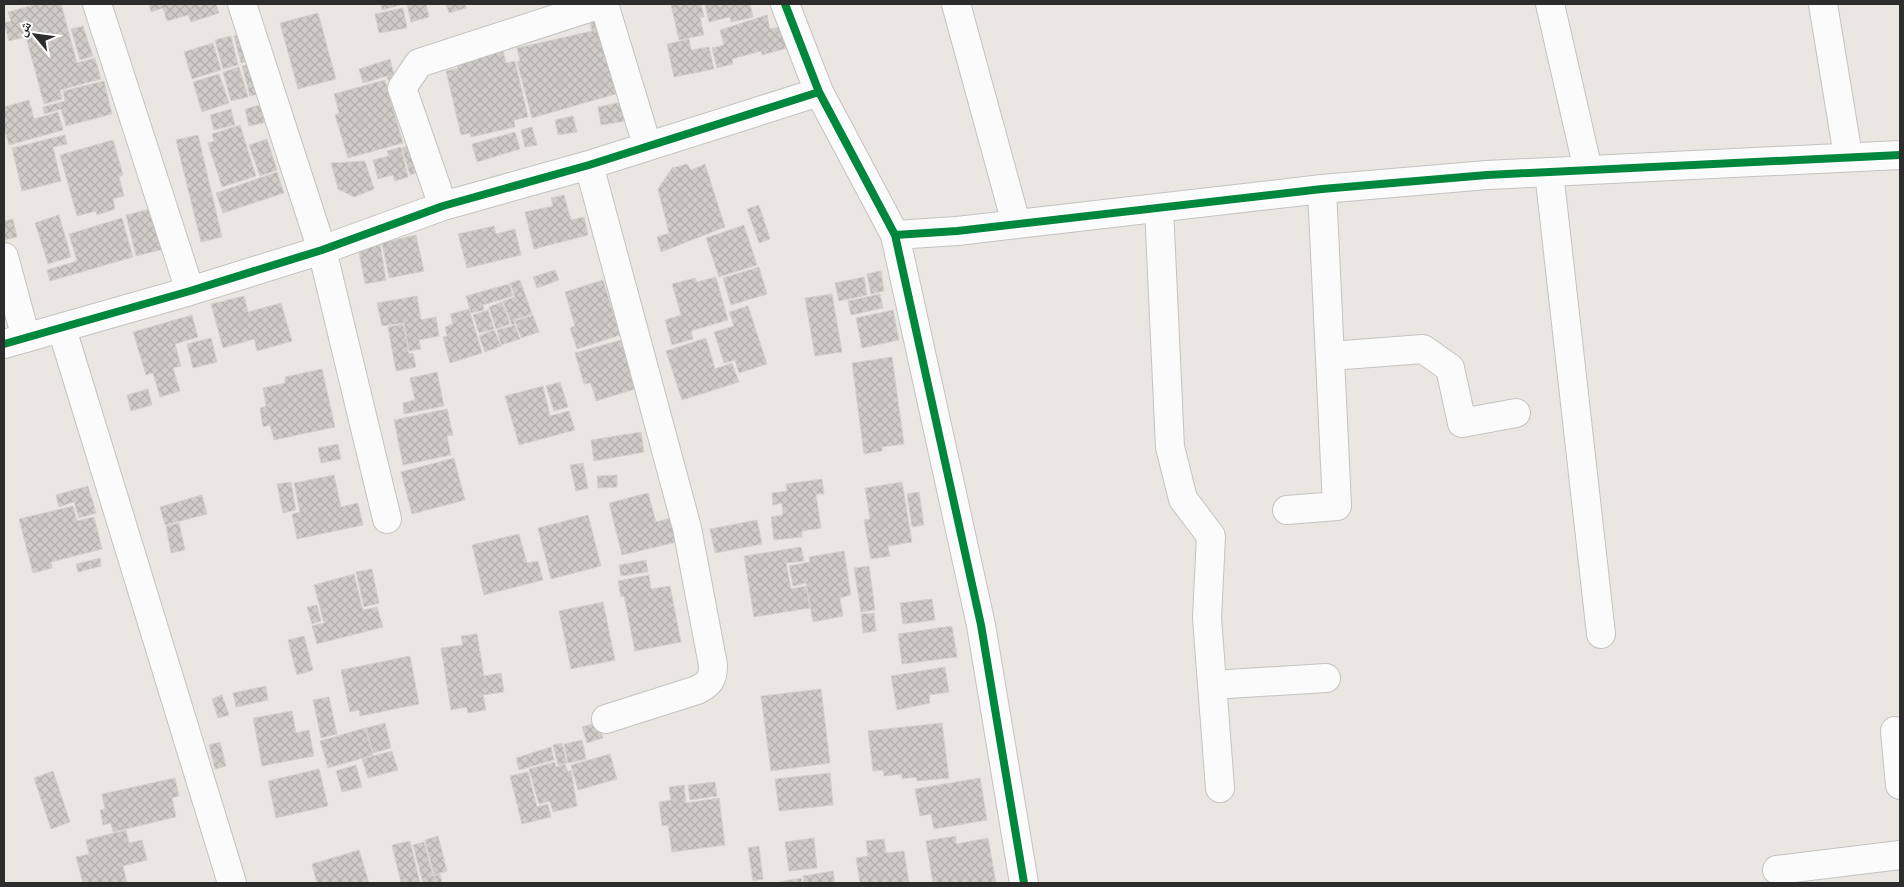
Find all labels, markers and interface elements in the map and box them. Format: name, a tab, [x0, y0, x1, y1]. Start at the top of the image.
north arrow	[10, 10, 60, 60]
text: ش	[12, 18, 36, 40]

